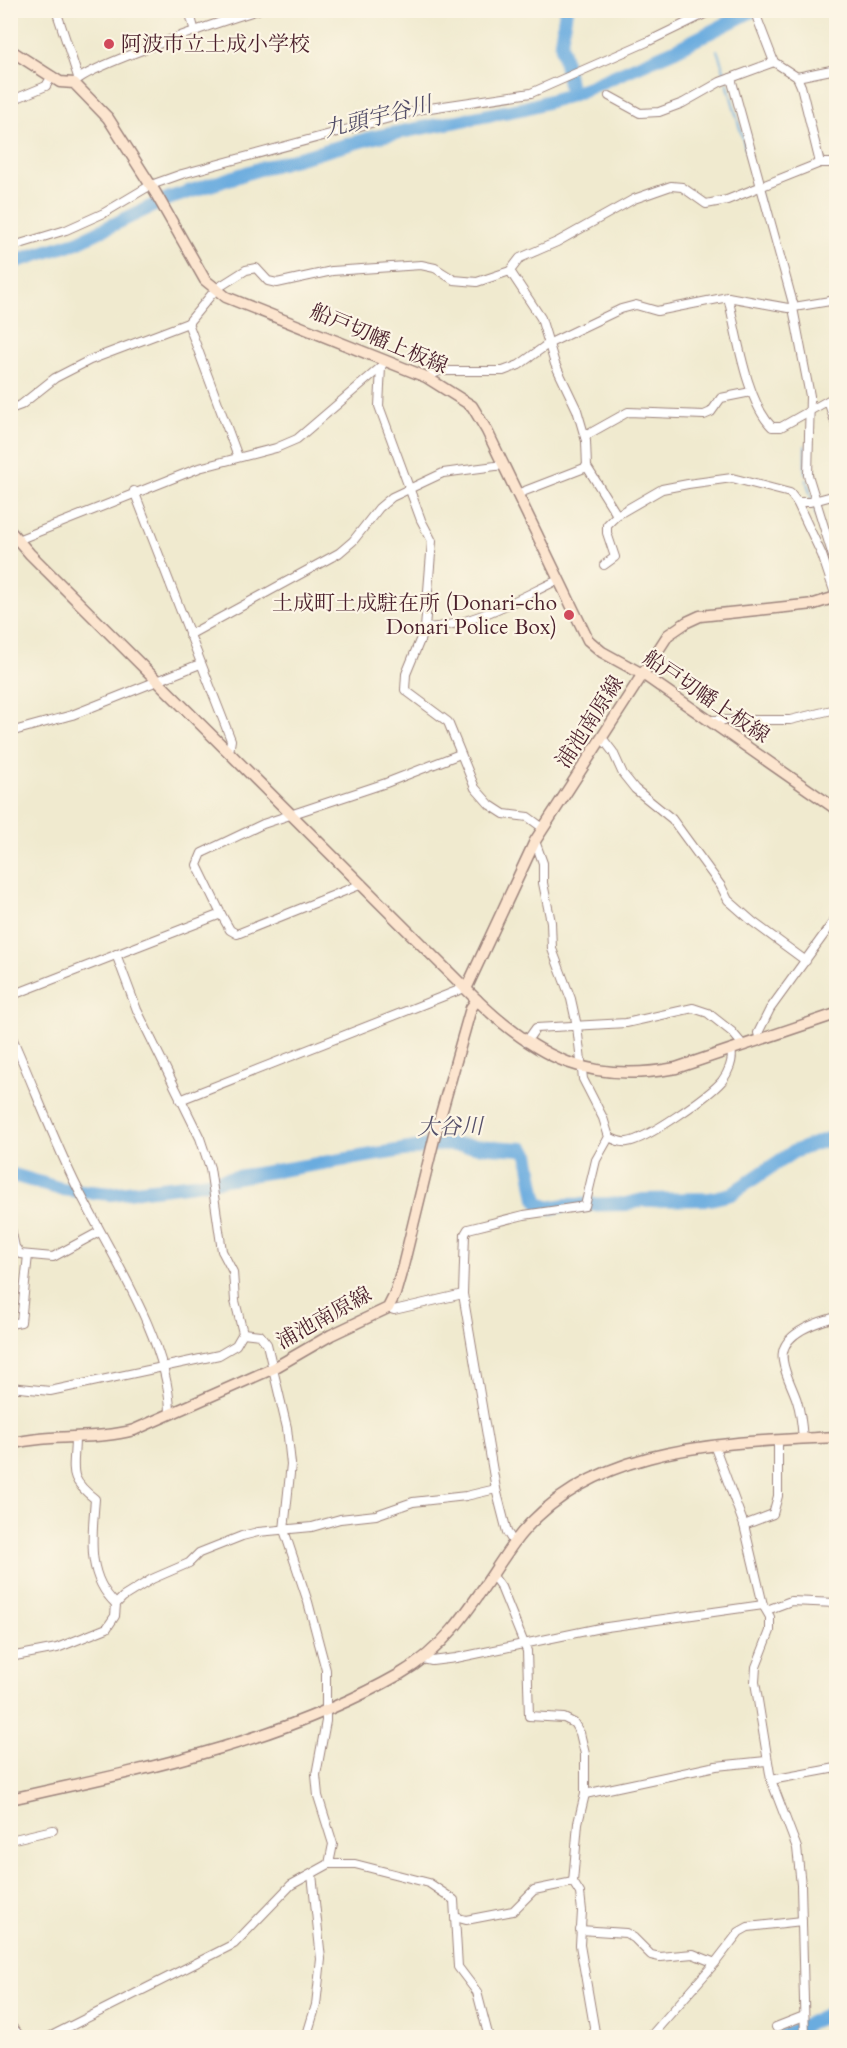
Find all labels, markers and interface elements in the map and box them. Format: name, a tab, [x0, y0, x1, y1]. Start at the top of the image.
place label: 阿波市立土成小学校	[121, 30, 310, 59]
marker: 阿波市立土成小学校	[102, 37, 116, 51]
water label: 九頭宇谷川	[321, 89, 437, 145]
street label: 船戸切幡上板線	[306, 297, 452, 381]
place label: 土成町土成駐在所 (Donari-cho Donari Police Box)	[272, 589, 557, 642]
marker: 土成町土成駐在所 (Donari-cho Donari Police Box)	[562, 608, 576, 622]
street label: 船戸切幡上板線	[637, 644, 775, 750]
street label: 浦池南原線	[549, 670, 631, 774]
water label: 大谷川	[417, 1111, 485, 1143]
street label: 浦池南原線	[271, 1280, 377, 1356]

